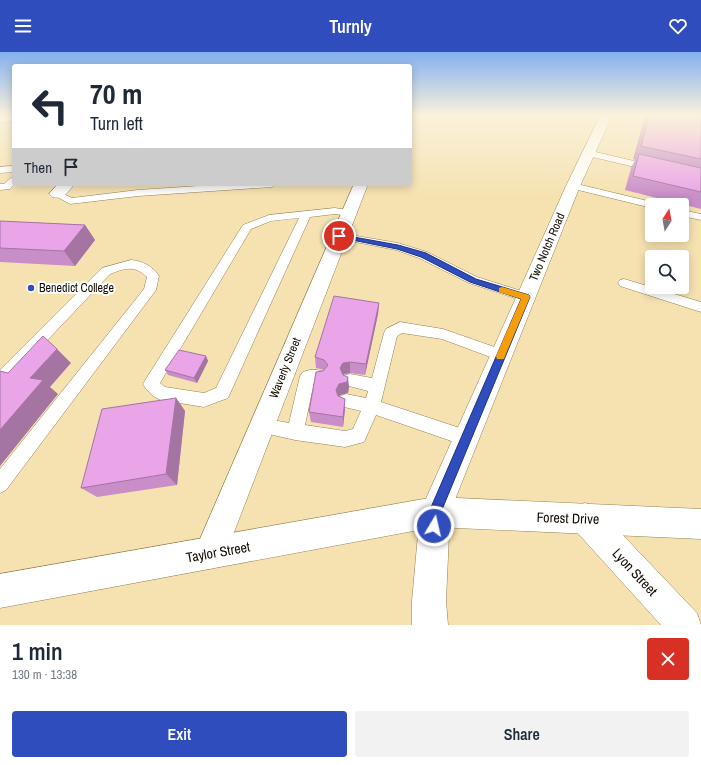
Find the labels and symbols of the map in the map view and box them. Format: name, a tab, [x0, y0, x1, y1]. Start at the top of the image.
north arrow	[645, 198, 689, 242]
street label: Two Notch Road	[525, 210, 569, 284]
pin	[322, 219, 356, 253]
place label: Benedict College	[39, 280, 114, 296]
marker: Benedict College	[26, 283, 36, 293]
street label: Waverly Street	[266, 335, 305, 401]
position arrow	[413, 505, 455, 547]
street label: Forest Drive	[536, 508, 600, 528]
street label: Taylor Street	[185, 538, 251, 566]
street label: Lyon Street	[609, 545, 661, 599]

